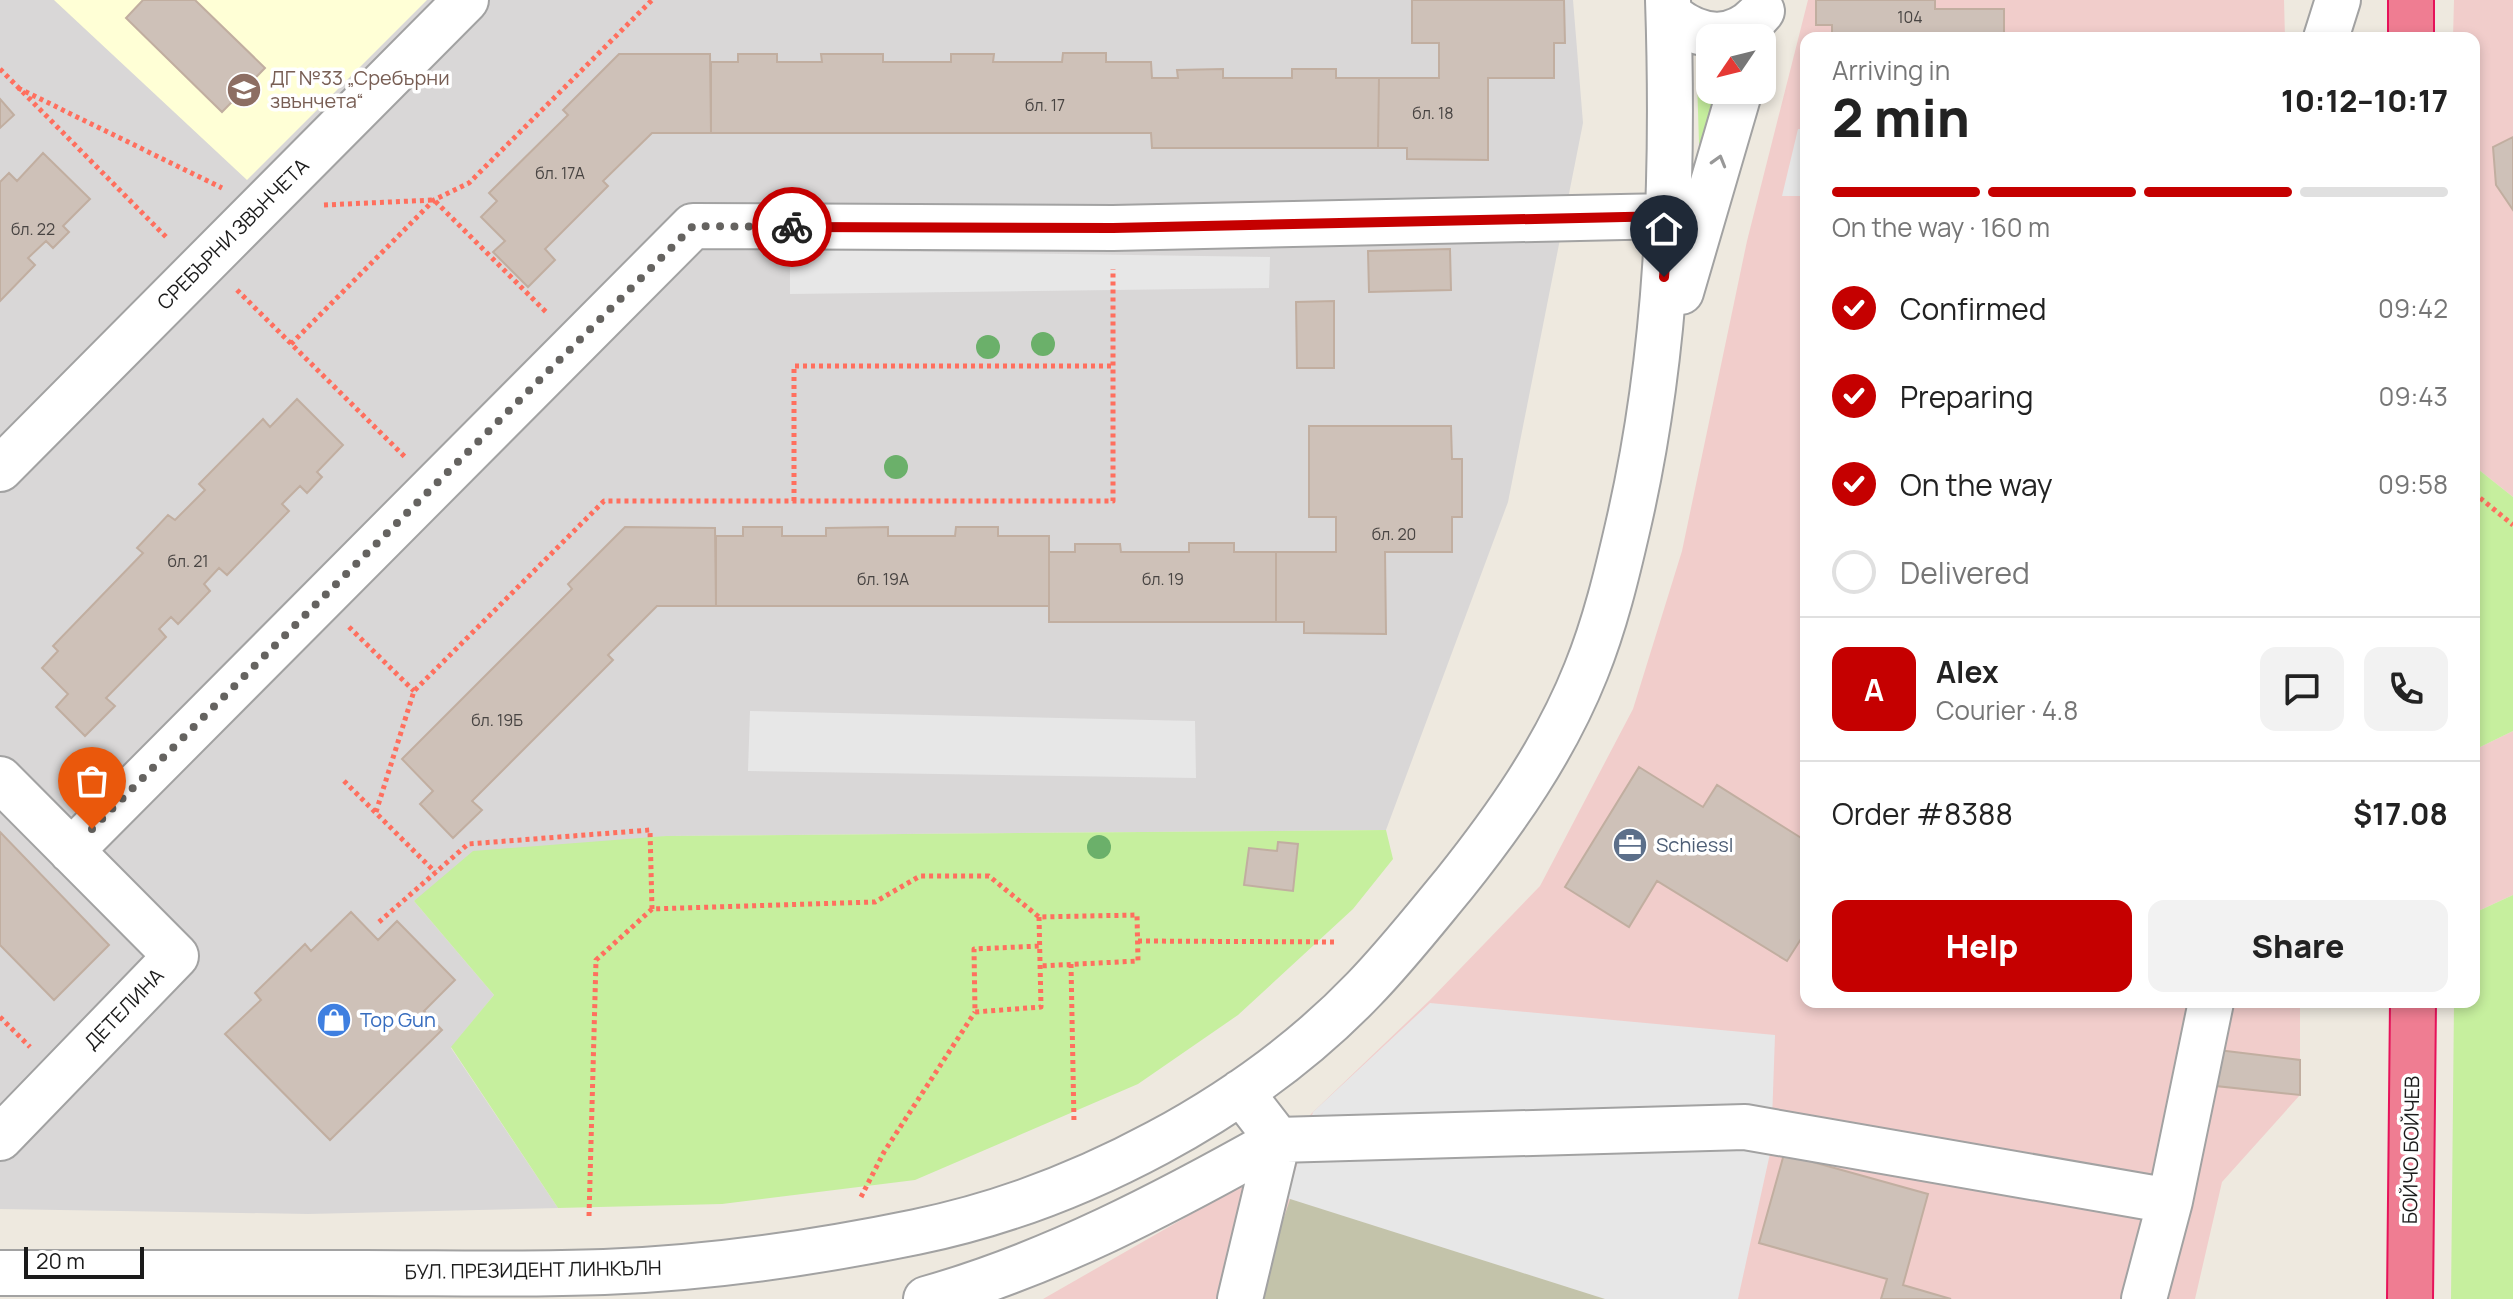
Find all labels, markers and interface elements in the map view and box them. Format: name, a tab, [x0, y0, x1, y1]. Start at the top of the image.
house number: 104	[1897, 6, 1923, 28]
north arrow	[1696, 24, 1776, 104]
map controls	[1696, 24, 1776, 104]
text: Arriving in	[1832, 52, 1950, 88]
place label: ДГ №33 „Сребърни звънчета“	[270, 64, 450, 114]
school or university icon: ДГ №33 „Сребърни звънчета“	[225, 71, 263, 109]
text: 10:12–10:17	[2281, 80, 2448, 121]
text: 2 min	[1832, 82, 1970, 153]
house number: бл. 17	[1025, 94, 1065, 116]
house number: бл. 18	[1412, 102, 1454, 124]
street label: СРЕБЪРНИ ЗВЪНЧЕТА	[151, 152, 315, 315]
one-way arrow	[1710, 155, 1727, 169]
house number: бл. 17А	[535, 162, 585, 184]
courier	[752, 187, 832, 267]
pin	[1630, 195, 1698, 277]
icon: bike	[770, 205, 814, 249]
icon: home	[1642, 207, 1686, 251]
text: On the way · 160 m	[1832, 209, 2050, 245]
house number: бл. 22	[11, 218, 55, 240]
icon: check	[1832, 286, 1876, 330]
text: Confirmed	[1900, 288, 2047, 329]
text: 09:42	[2378, 290, 2448, 326]
icon: check	[1832, 374, 1876, 418]
text: Preparing	[1900, 376, 2034, 417]
text: 09:43	[2379, 378, 2448, 414]
icon: check	[1832, 462, 1876, 506]
text: On the way	[1900, 464, 2053, 505]
text: 09:58	[2378, 466, 2448, 502]
house number: бл. 20	[1372, 523, 1416, 545]
house number: бл. 21	[167, 550, 209, 572]
text: Delivered	[1900, 552, 2030, 593]
house number: бл. 19А	[857, 568, 909, 590]
house number: бл. 19	[1142, 568, 1184, 590]
button: chat	[2260, 647, 2344, 731]
button: phone	[2364, 647, 2448, 731]
text: Alex	[1936, 651, 1999, 692]
text: A	[1864, 669, 1884, 710]
text: Courier · 4.8	[1936, 692, 2078, 728]
house number: бл. 19Б	[471, 709, 523, 731]
pin	[58, 747, 126, 829]
icon: bag	[70, 759, 114, 803]
text: Order #8388	[1832, 793, 2013, 834]
text: $17.08	[2353, 793, 2448, 834]
office icon: Schiessl	[1611, 826, 1649, 864]
place label: Schiessl	[1656, 831, 1733, 858]
button: Help	[1832, 900, 2132, 992]
button: Share	[2148, 900, 2448, 992]
street label: ДЕТЕЛИНА	[78, 962, 170, 1055]
shop icon: Top Gun	[315, 1001, 353, 1039]
place label: Top Gun	[360, 1006, 436, 1033]
street label: БОЙЧО БОЙЧЕВ	[2396, 1076, 2425, 1224]
scale bar	[24, 1243, 144, 1279]
text: 20 m	[36, 1246, 85, 1276]
street label: БУЛ. ПРЕЗИДЕНТ ЛИНКЪЛН	[404, 1254, 662, 1285]

